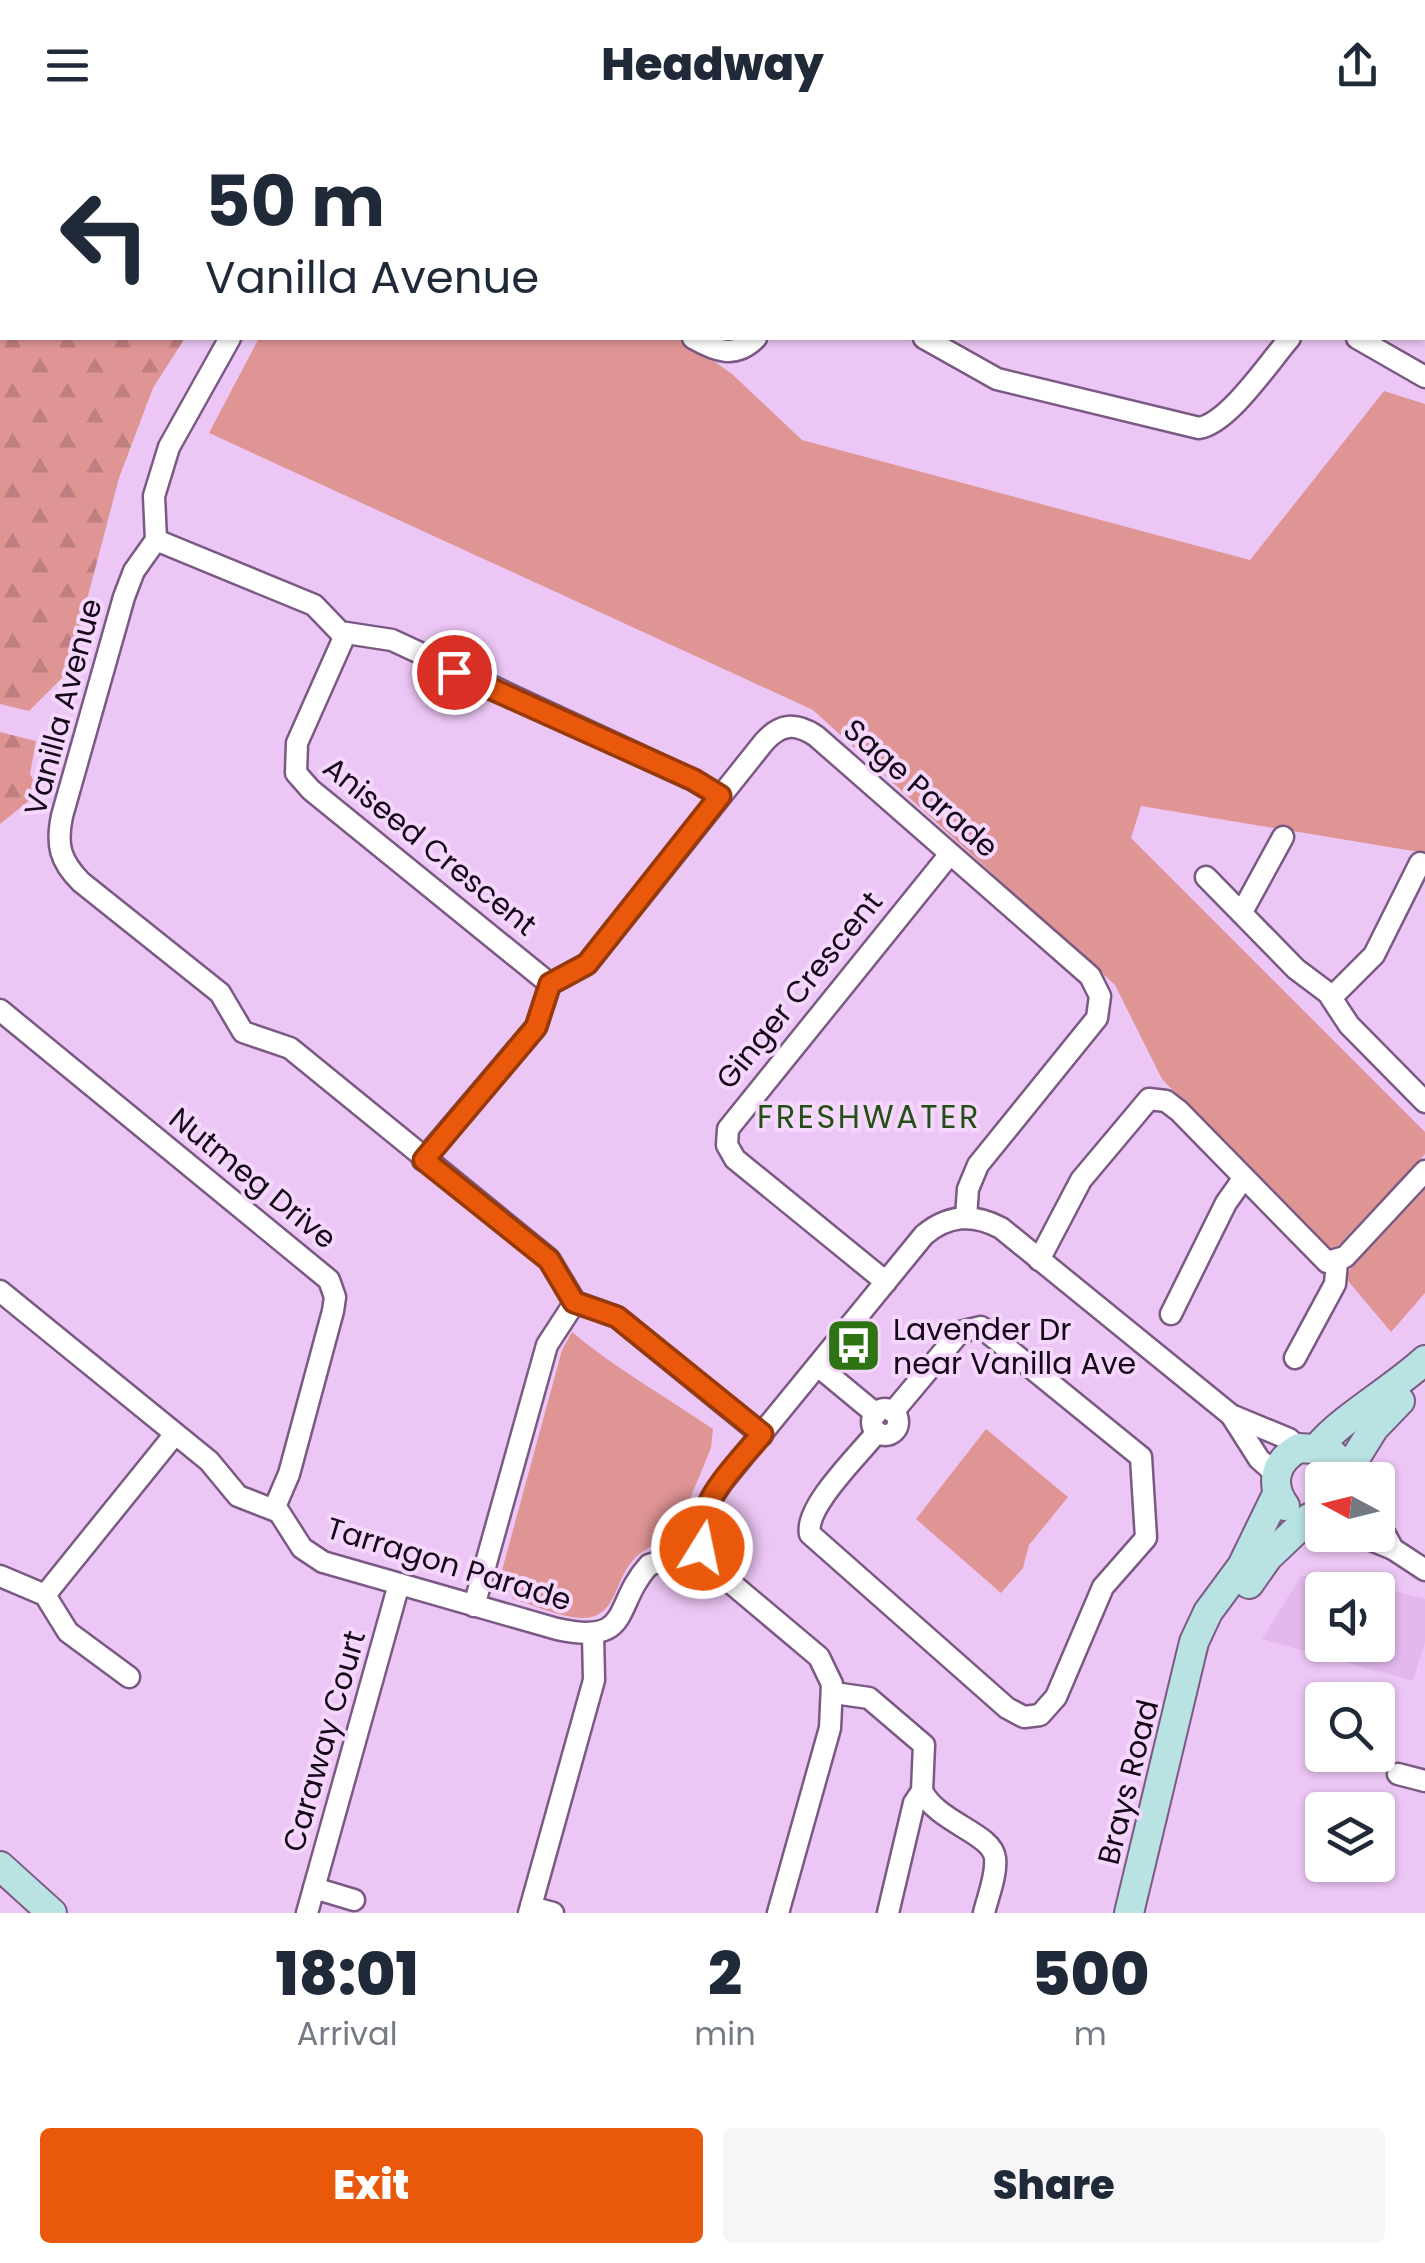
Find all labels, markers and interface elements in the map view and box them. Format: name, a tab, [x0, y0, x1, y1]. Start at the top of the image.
text: Headway	[601, 33, 824, 96]
icon: menu	[40, 38, 95, 93]
icon: share	[1330, 38, 1385, 93]
text: 50 m	[205, 152, 385, 251]
icon: left	[40, 170, 170, 300]
text: Vanilla Avenue	[205, 246, 539, 309]
street label: Vanilla Avenue	[13, 594, 113, 820]
pin	[412, 630, 497, 715]
icon: arrive	[427, 645, 482, 700]
street label: Sage Parade	[834, 709, 1008, 867]
street label: Aniseed Crescent	[314, 746, 546, 946]
street label: Ginger Crescent	[706, 882, 892, 1098]
district label: FRESHWATER	[757, 1094, 981, 1139]
street label: Nutmeg Drive	[160, 1097, 346, 1259]
place label: Lavender Dr near Vanilla Ave	[893, 1308, 1136, 1385]
bus stop icon: Lavender Dr near Vanilla Ave	[824, 1316, 884, 1376]
north arrow	[1305, 1462, 1395, 1552]
map controls	[1305, 1462, 1395, 1882]
position arrow	[650, 1496, 754, 1600]
street label: Tarragon Parade	[321, 1506, 577, 1622]
button: sound	[1305, 1572, 1395, 1662]
street label: Caraway Court	[272, 1625, 376, 1857]
button: search	[1305, 1682, 1395, 1772]
street label: Brays Road	[1087, 1695, 1169, 1869]
button: layers	[1305, 1792, 1395, 1882]
text: 18:01	[276, 1932, 419, 2016]
text: 2	[708, 1932, 742, 2016]
text: 500	[1031, 1932, 1149, 2016]
text: Arrival	[297, 2011, 398, 2056]
text: min	[694, 2011, 756, 2056]
text: m	[1074, 2011, 1107, 2056]
button: Exit	[40, 2128, 703, 2243]
button: Share	[723, 2128, 1385, 2243]

